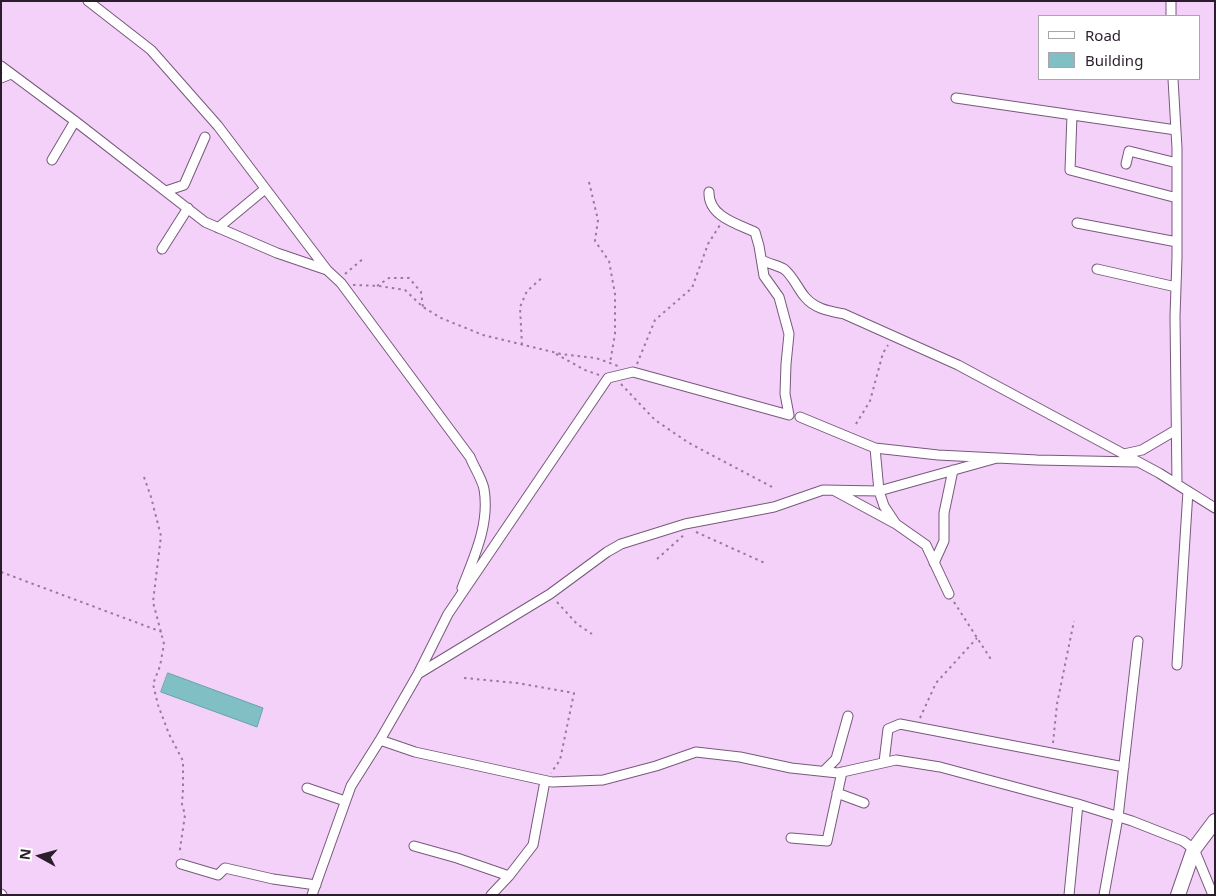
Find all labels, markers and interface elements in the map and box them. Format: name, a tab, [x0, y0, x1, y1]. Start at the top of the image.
legend	[1038, 15, 1201, 80]
text: Road	[1085, 25, 1121, 45]
text: Building	[1085, 50, 1143, 70]
north arrow	[15, 831, 65, 881]
text: N	[14, 847, 35, 861]

